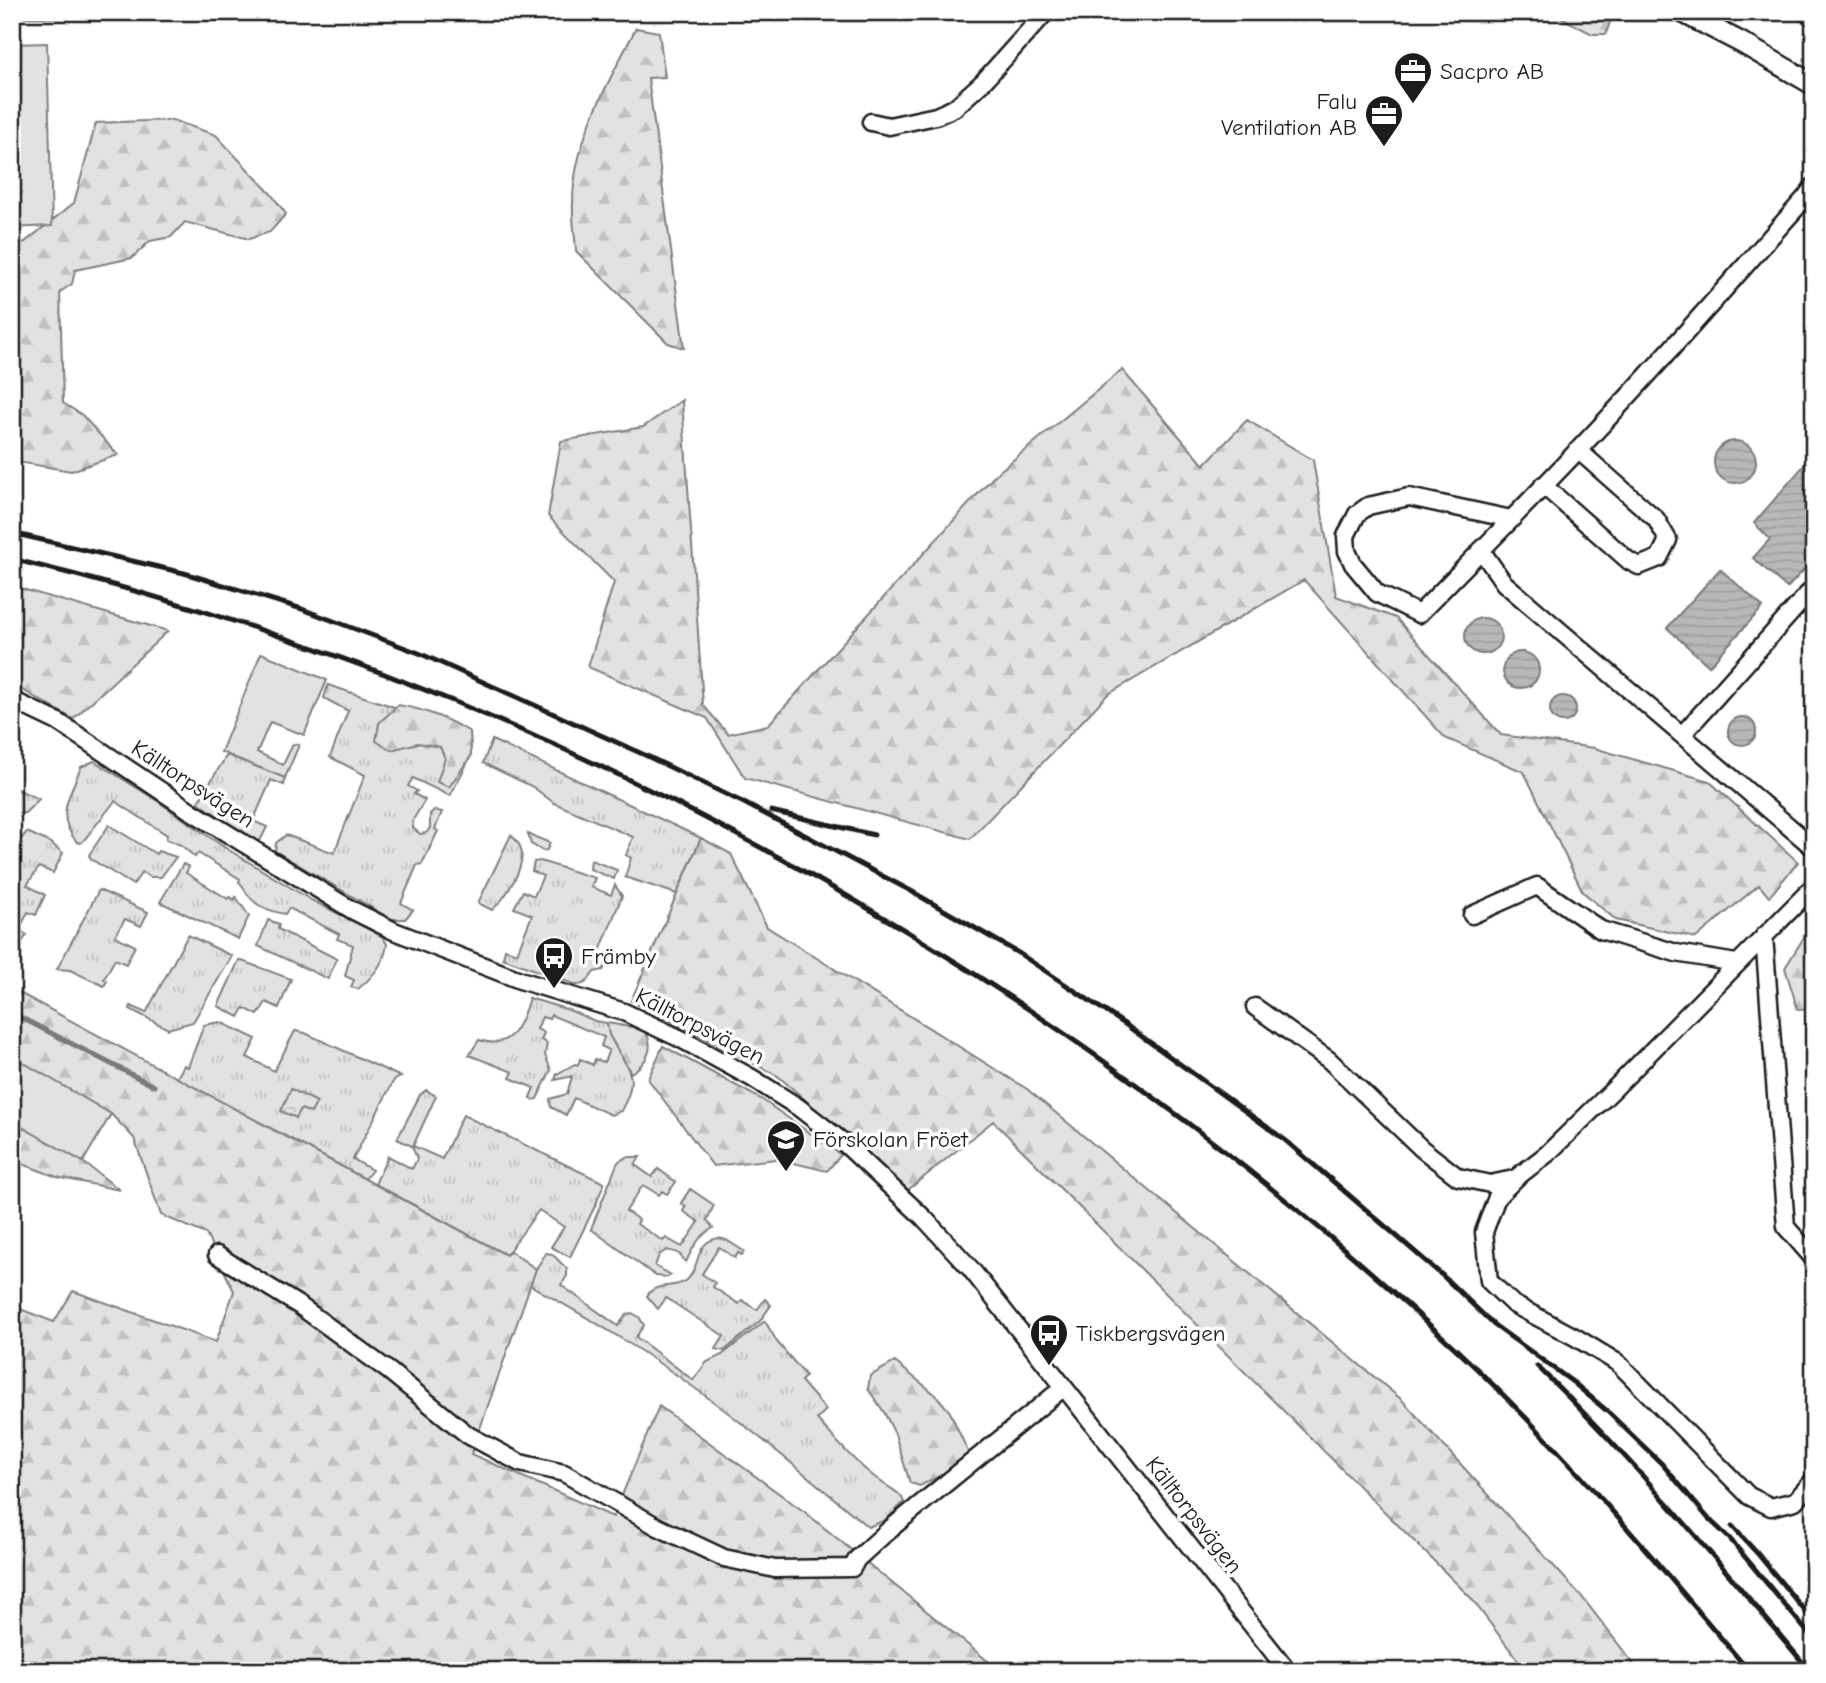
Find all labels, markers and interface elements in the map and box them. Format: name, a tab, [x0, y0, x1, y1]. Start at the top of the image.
office icon: Sacpro AB	[1392, 50, 1434, 105]
place label: Sacpro AB	[1440, 58, 1544, 85]
place label: Falu Ventilation AB	[1221, 88, 1357, 141]
office icon: Falu Ventilation AB	[1363, 93, 1405, 148]
street label: Källtorpsvägen	[126, 734, 260, 834]
bus stop icon: Främby	[533, 935, 575, 990]
place label: Främby	[581, 943, 657, 970]
street label: Källtorpsvägen	[631, 982, 769, 1070]
school or university icon: Förskolan Fröet	[765, 1118, 807, 1173]
place label: Förskolan Fröet	[813, 1126, 969, 1153]
bus stop icon: Tiskbergsvägen	[1028, 1312, 1070, 1367]
place label: Tiskbergsvägen	[1076, 1320, 1225, 1347]
street label: Källtorpsvägen	[1140, 1451, 1248, 1579]

